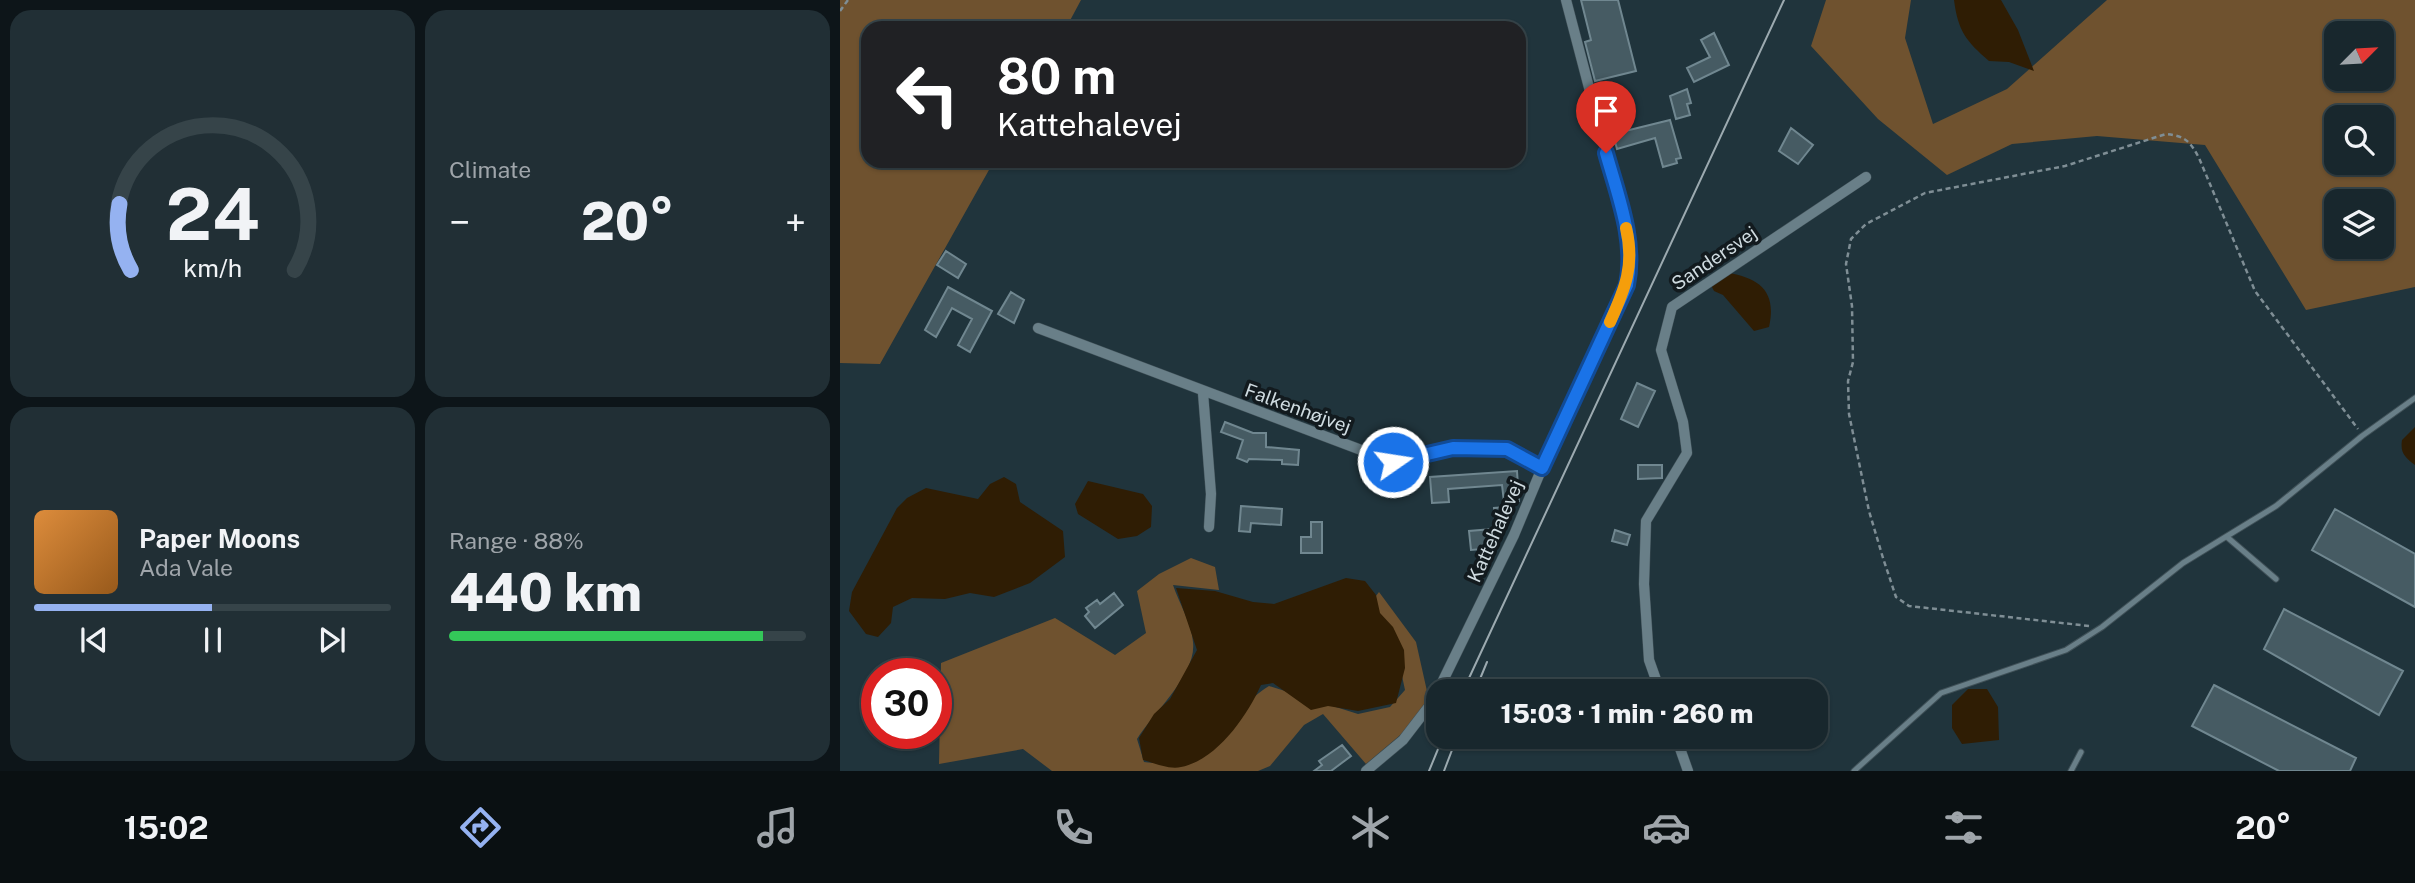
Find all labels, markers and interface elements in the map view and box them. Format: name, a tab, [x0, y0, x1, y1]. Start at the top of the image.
north arrow	[2324, 21, 2394, 91]
map controls	[2324, 21, 2394, 259]
text: 80 m	[997, 47, 1116, 105]
icon: left	[882, 49, 973, 140]
pin	[1576, 81, 1636, 153]
icon: arrive	[1587, 92, 1625, 130]
button: search	[2324, 105, 2394, 175]
text: Kattehalevej	[997, 106, 1182, 143]
text: Climate	[449, 156, 531, 183]
text: 24	[166, 171, 259, 256]
button: layers	[2324, 189, 2394, 259]
text: 20°	[581, 191, 674, 252]
text: −	[449, 200, 470, 245]
text: +	[785, 200, 806, 245]
street label: Sandersvej	[1667, 221, 1761, 295]
text: km/h	[183, 252, 242, 282]
street label: Falkenhøjvej	[1242, 379, 1354, 437]
position arrow	[1356, 425, 1430, 499]
street label: Kattehalevej	[1463, 476, 1527, 586]
text: Paper Moons	[139, 523, 300, 554]
text: Range · 88%	[449, 527, 584, 554]
text: Ada Vale	[139, 554, 233, 581]
text: 440 km	[449, 562, 642, 623]
icon: previous	[75, 621, 113, 659]
icon: pause	[194, 621, 232, 659]
icon: next	[313, 621, 351, 659]
speed limit sign: 30	[861, 658, 952, 749]
text: 15:03 · 1 min · 260 m	[1501, 698, 1753, 729]
icon: directions	[456, 803, 505, 852]
icon: music	[753, 803, 802, 852]
icon: phone	[1049, 803, 1098, 852]
icon: climate	[1346, 803, 1395, 852]
icon: car	[1642, 803, 1691, 852]
icon: filters	[1939, 803, 1988, 852]
text: 15:02	[124, 809, 209, 846]
text: 20°	[2235, 809, 2291, 846]

